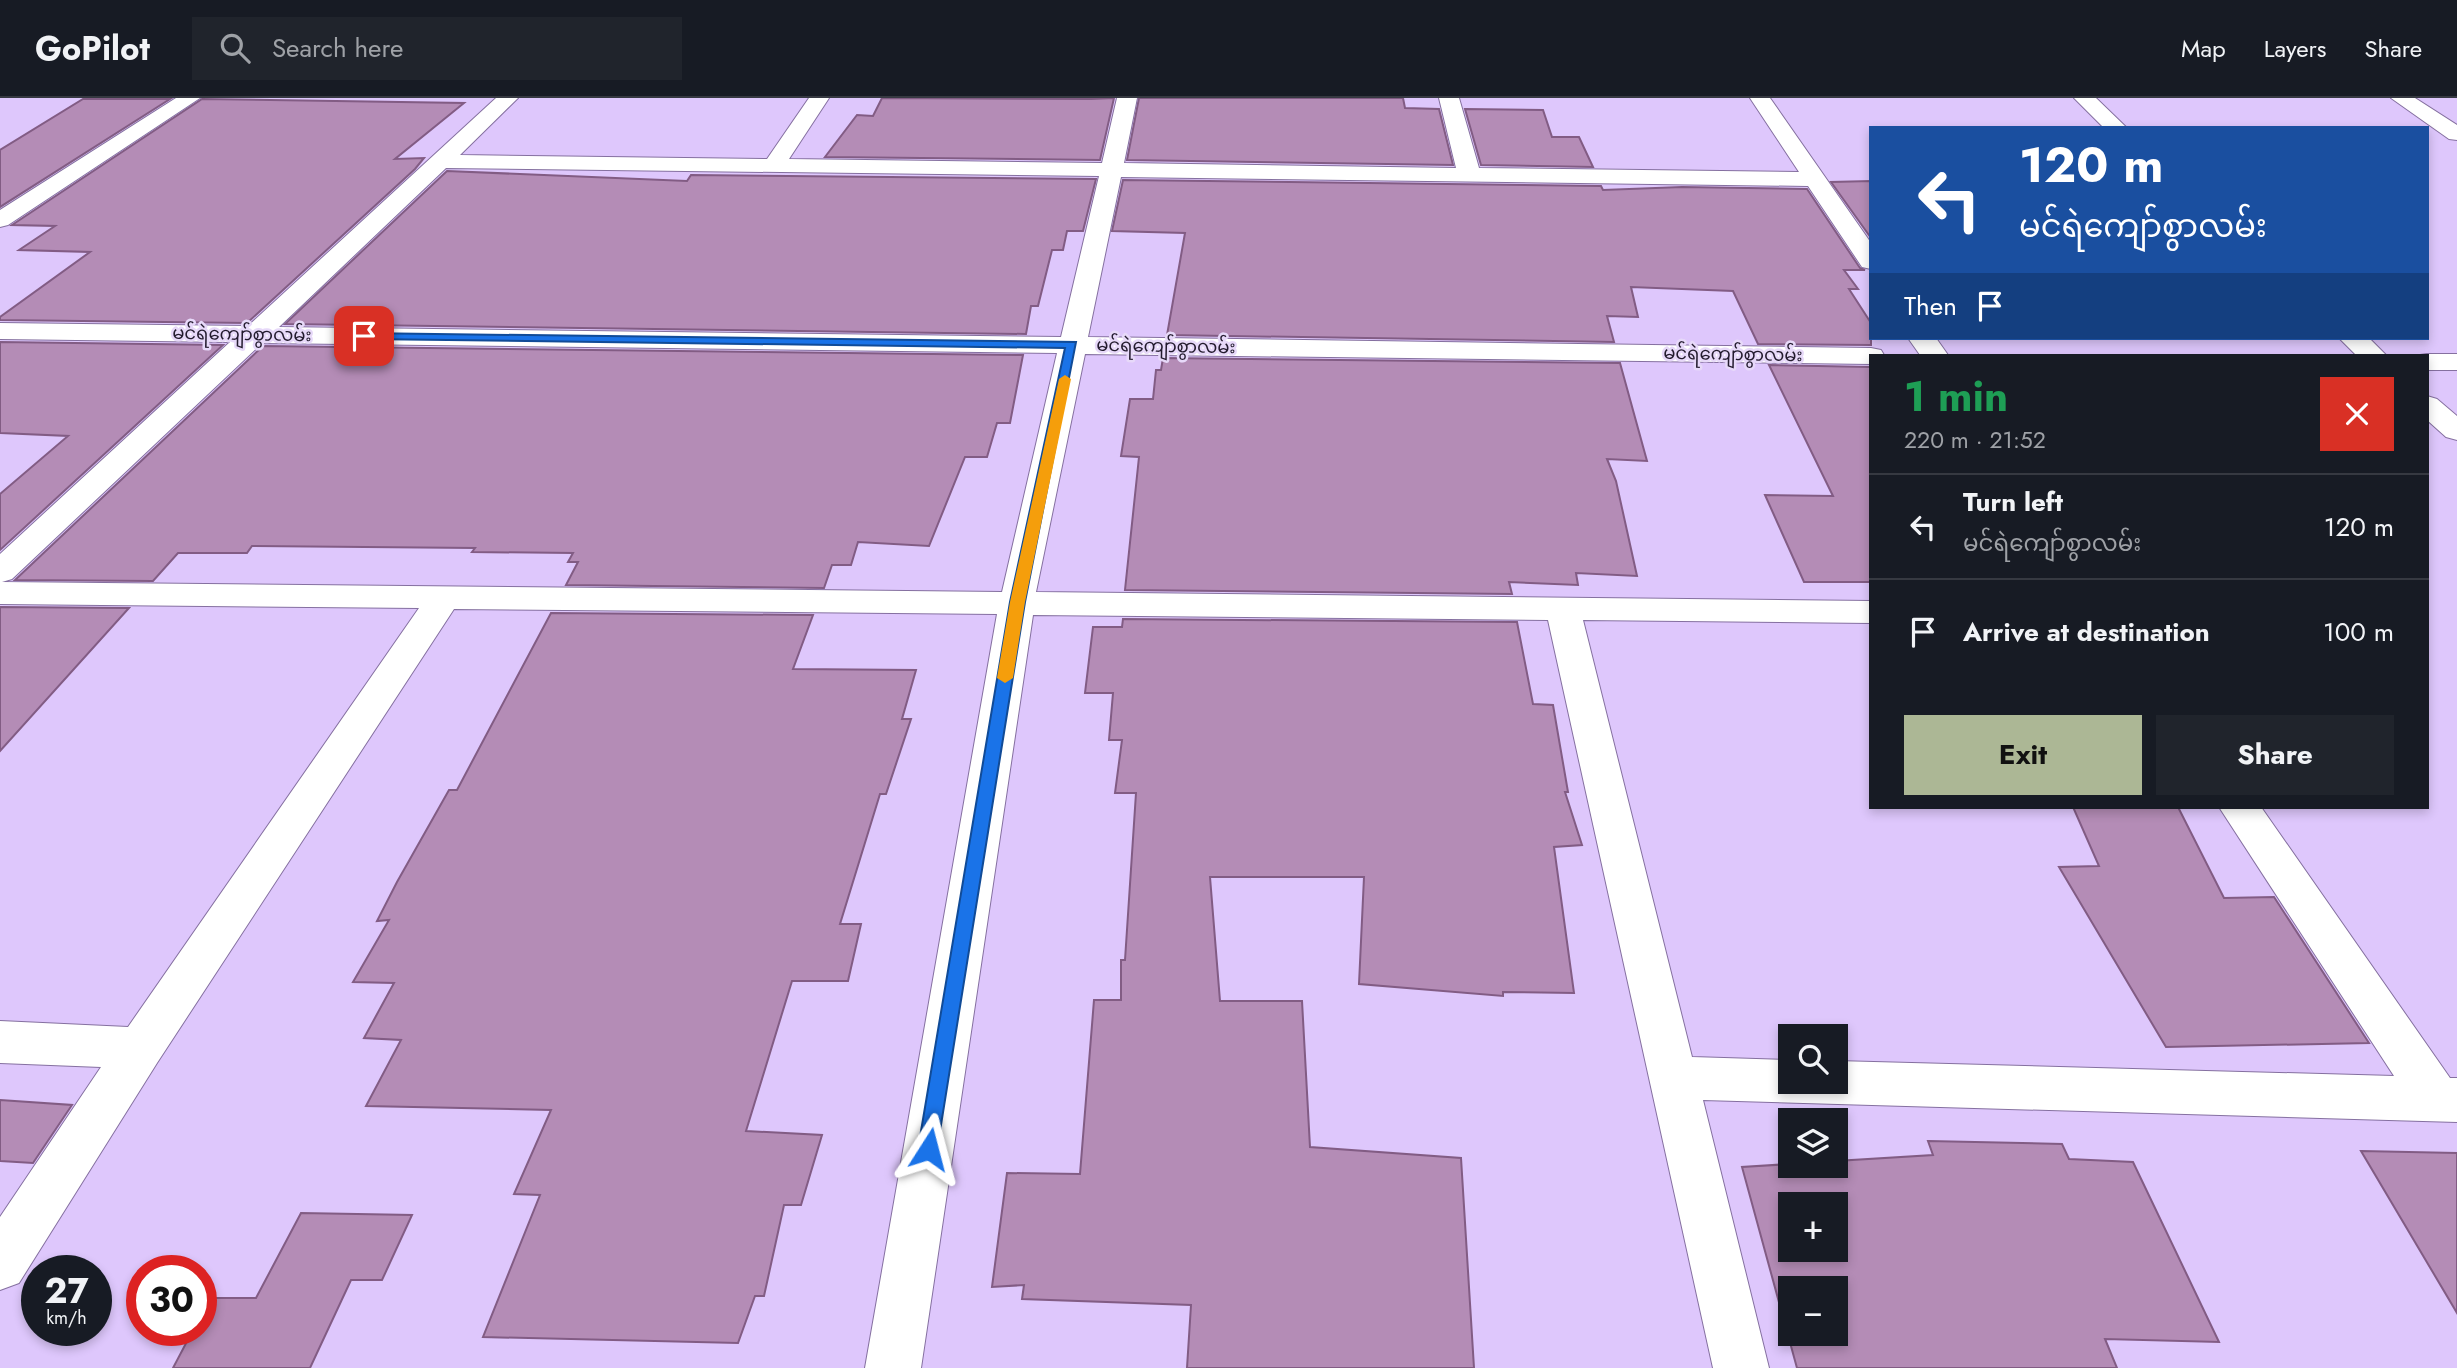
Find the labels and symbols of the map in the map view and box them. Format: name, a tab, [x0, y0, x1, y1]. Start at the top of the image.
pin	[334, 306, 394, 366]
street label: မင်ရဲကျော်စွာလမ်း	[172, 320, 312, 350]
street label: မင်ရဲကျော်စွာလမ်း	[1096, 332, 1236, 362]
street label: မင်ရဲကျော်စွာလမ်း	[1663, 340, 1803, 370]
position arrow	[892, 1112, 966, 1186]
speed limit sign: 30	[126, 1255, 217, 1346]

